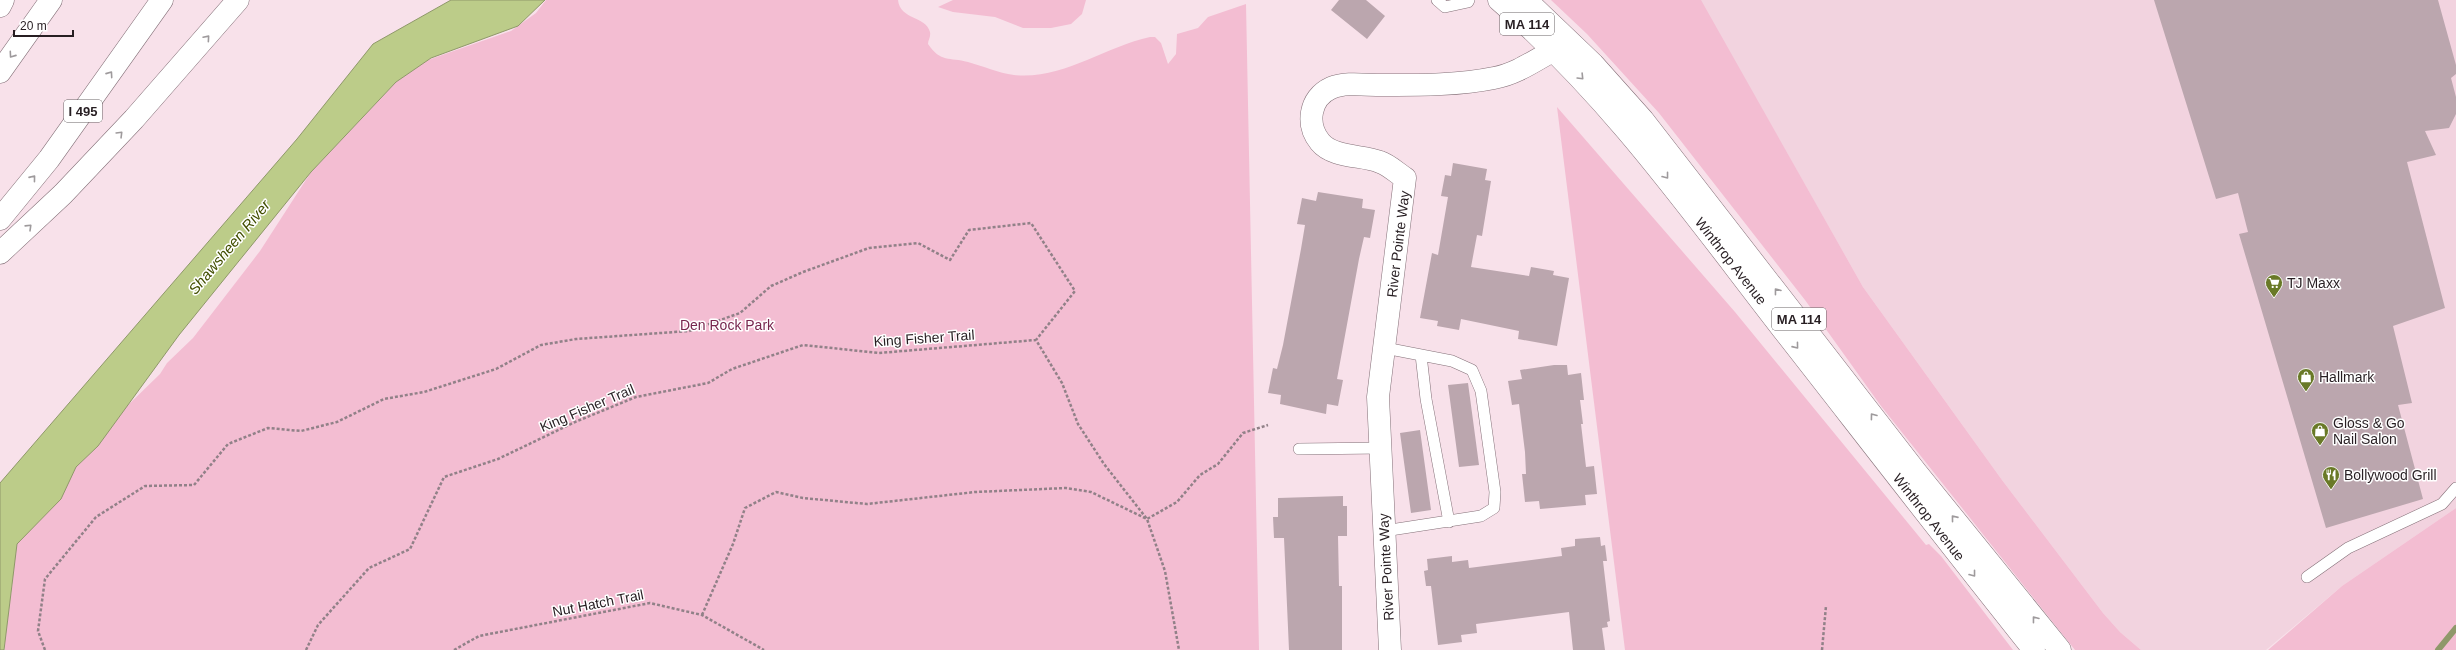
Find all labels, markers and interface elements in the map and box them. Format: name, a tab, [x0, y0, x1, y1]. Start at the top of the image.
scale bar	[14, 12, 73, 38]
road number: MA 114	[1500, 13, 1554, 35]
text: 20 m	[20, 19, 47, 33]
one-way arrow	[203, 35, 210, 42]
one-way arrow	[9, 51, 17, 58]
one-way arrow	[105, 71, 112, 78]
one-way arrow	[1576, 72, 1584, 80]
road number: I 495	[64, 100, 102, 122]
one-way arrow	[115, 131, 123, 139]
one-way arrow	[1661, 172, 1668, 179]
one-way arrow	[28, 176, 35, 183]
street label: River Pointe Way	[1384, 190, 1412, 298]
water label: Shawsheen River	[185, 196, 274, 297]
street label: Winthrop Avenue	[1692, 214, 1770, 308]
one-way arrow	[24, 224, 32, 232]
supermarket icon: TJ Maxx	[2264, 273, 2284, 298]
place label: TJ Maxx	[2287, 275, 2340, 291]
one-way arrow	[1775, 288, 1782, 295]
road number: MA 114	[1772, 308, 1826, 330]
park label: Den Rock Park	[680, 317, 775, 333]
street label: King Fisher Trail	[873, 326, 975, 350]
one-way arrow	[1791, 341, 1798, 348]
shop icon: Hallmark	[2296, 367, 2316, 392]
place label: Hallmark	[2319, 369, 2375, 385]
street label: King Fisher Trail	[537, 381, 637, 435]
one-way arrow	[1871, 414, 1878, 421]
place label: Gloss & Go Nail Salon	[2333, 415, 2405, 447]
shop icon: Gloss & Go Nail Salon	[2310, 421, 2330, 446]
restaurant icon: Bollywood Grill	[2321, 465, 2341, 490]
place label: Bollywood Grill	[2344, 467, 2437, 483]
street label: Winthrop Avenue	[1890, 470, 1968, 564]
street label: River Pointe Way	[1375, 513, 1397, 621]
one-way arrow	[1951, 516, 1958, 523]
one-way arrow	[1969, 569, 1976, 576]
street label: Nut Hatch Trail	[551, 586, 645, 620]
one-way arrow	[2033, 617, 2040, 624]

